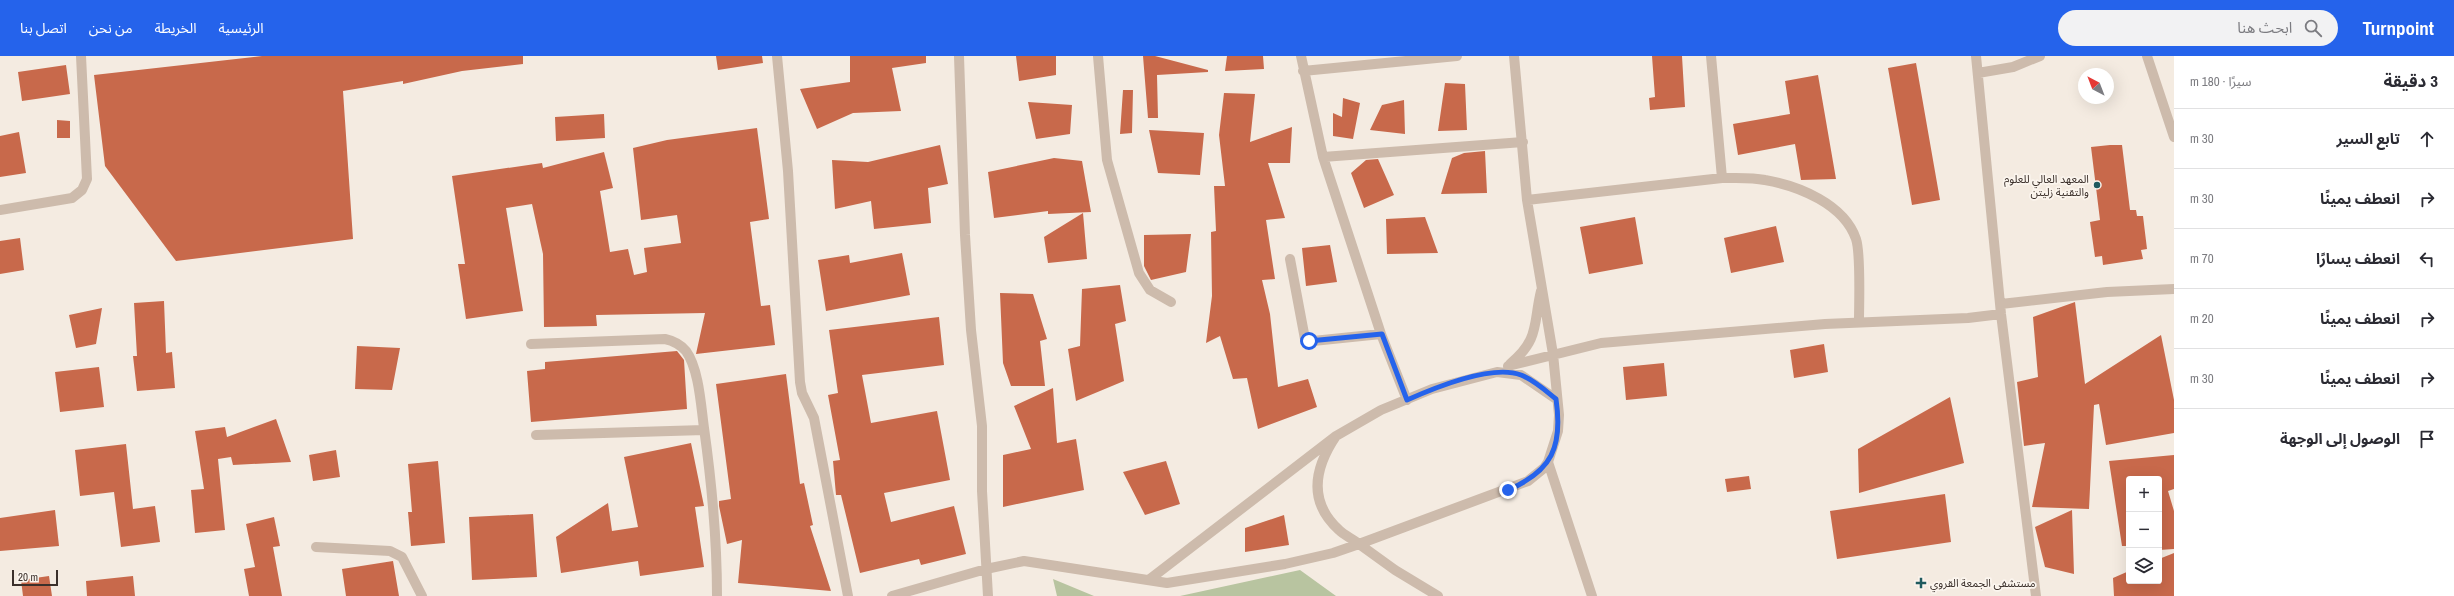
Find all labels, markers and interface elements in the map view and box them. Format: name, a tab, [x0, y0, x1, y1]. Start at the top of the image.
search box	[2058, 10, 2338, 46]
text: Turnpoint	[2362, 15, 2434, 41]
text: ابحث هنا	[2237, 17, 2292, 38]
icon: search	[2302, 17, 2324, 39]
text: اتصل بنا	[20, 19, 67, 37]
text: من نحن	[89, 19, 133, 37]
text: الخريطة	[155, 19, 196, 37]
text: الرئيسية	[218, 19, 264, 37]
north arrow	[2078, 68, 2114, 104]
text: 3 دقيقة	[2384, 69, 2438, 92]
text: سيرًا · 180 m	[2190, 73, 2252, 90]
text: تابع السير	[2336, 128, 2400, 149]
icon: ahead	[2416, 128, 2438, 150]
text: 30 m	[2190, 130, 2214, 147]
place label: المعهد العالي للعلوم والتقنية زليتن	[2004, 172, 2089, 199]
marker: المعهد العالي للعلوم والتقنية زليتن	[2092, 180, 2102, 190]
text: انعطف يمينًا	[2320, 188, 2400, 209]
icon: right	[2416, 188, 2438, 210]
text: 30 m	[2190, 190, 2214, 207]
text: انعطف يسارًا	[2316, 248, 2400, 269]
icon: left	[2416, 248, 2438, 270]
text: 70 m	[2190, 250, 2214, 267]
text: انعطف يمينًا	[2320, 308, 2400, 329]
icon: right	[2416, 308, 2438, 330]
text: 20 m	[2190, 310, 2214, 327]
route start	[1300, 332, 1318, 350]
text: انعطف يمينًا	[2320, 368, 2400, 389]
icon: right	[2416, 368, 2438, 390]
text: 30 m	[2190, 370, 2214, 387]
text: الوصول إلى الوجهة	[2280, 428, 2400, 449]
icon: arrive	[2416, 428, 2438, 450]
map controls	[2126, 476, 2162, 584]
button: +	[2126, 476, 2162, 512]
route end	[1499, 481, 1517, 499]
button: −	[2126, 512, 2162, 548]
button: layers	[2126, 548, 2162, 584]
scale bar	[12, 568, 58, 587]
text: 20 m	[18, 570, 38, 584]
place label: مستشفى الجمعة القروي	[1930, 576, 2036, 593]
marker: مستشفى الجمعة القروي	[1915, 577, 1927, 589]

